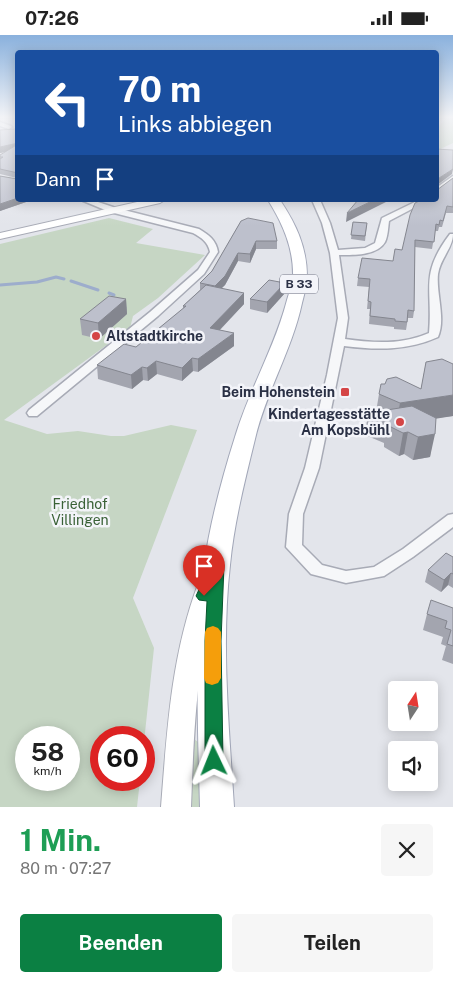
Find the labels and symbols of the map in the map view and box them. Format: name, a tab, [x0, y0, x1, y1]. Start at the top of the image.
road number: B 33	[280, 275, 318, 293]
place label: Altstadtkirche	[106, 328, 203, 344]
marker: Altstadtkirche	[90, 330, 102, 342]
place label: Beim Hohenstein	[221, 384, 335, 400]
marker: Beim Hohenstein	[339, 386, 351, 398]
place label: Kindertagesstätte Am Kopsbühl	[268, 406, 390, 438]
marker: Kindertagesstätte Am Kopsbühl	[394, 416, 406, 428]
park label: Friedhof Villingen	[51, 496, 109, 528]
pin	[183, 545, 225, 596]
north arrow	[388, 681, 438, 731]
speed limit sign: 60	[90, 726, 155, 791]
position arrow	[187, 734, 239, 786]

